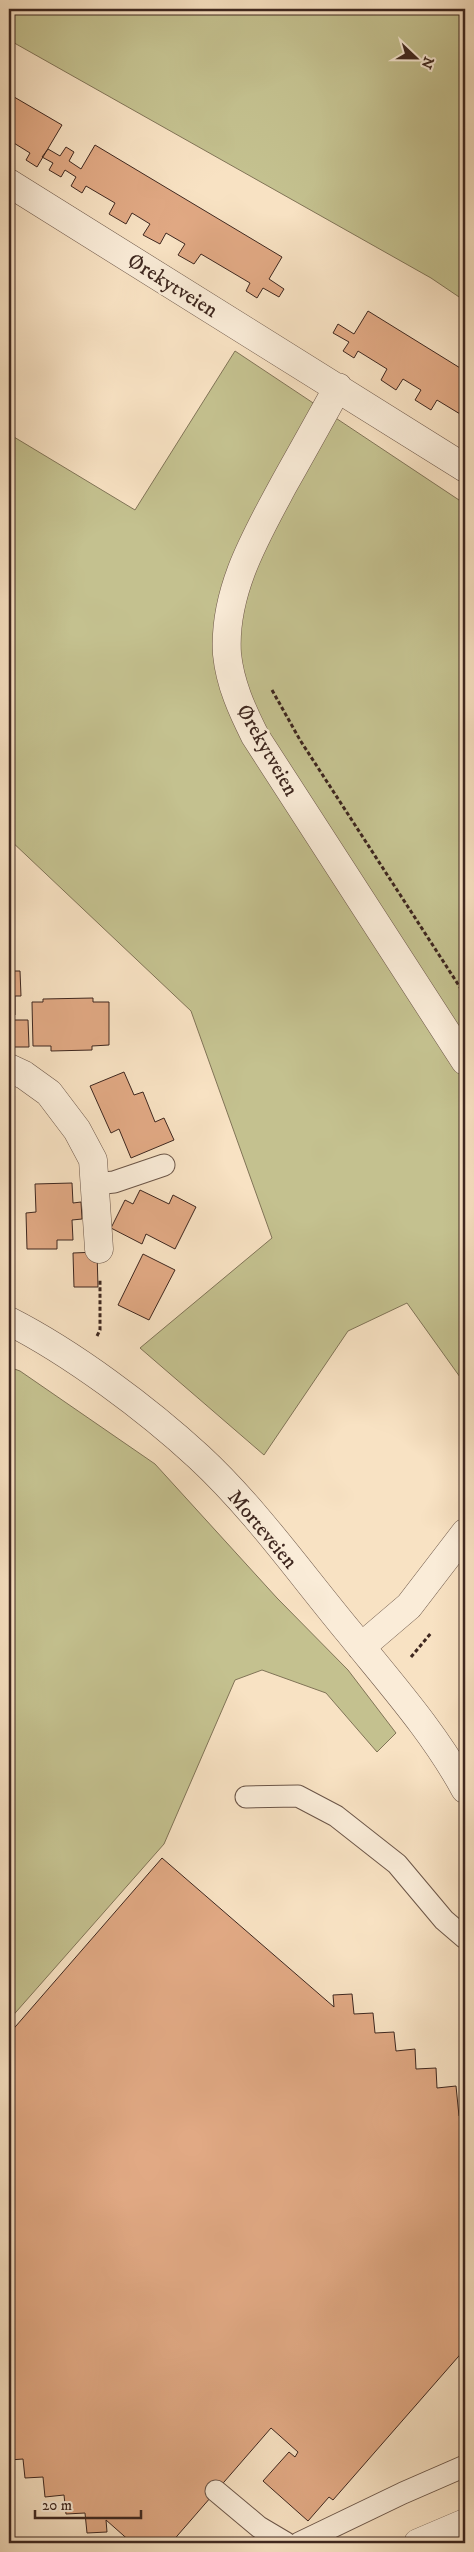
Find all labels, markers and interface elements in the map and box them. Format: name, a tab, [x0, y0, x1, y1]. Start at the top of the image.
north arrow	[392, 32, 442, 82]
text: N	[416, 54, 438, 72]
street label: Ørekytveien	[123, 248, 222, 324]
street label: Ørekytveien	[231, 700, 304, 801]
street label: Morteveien	[222, 1485, 303, 1574]
scale bar	[35, 2487, 141, 2519]
text: 20 m	[42, 2496, 72, 2515]

